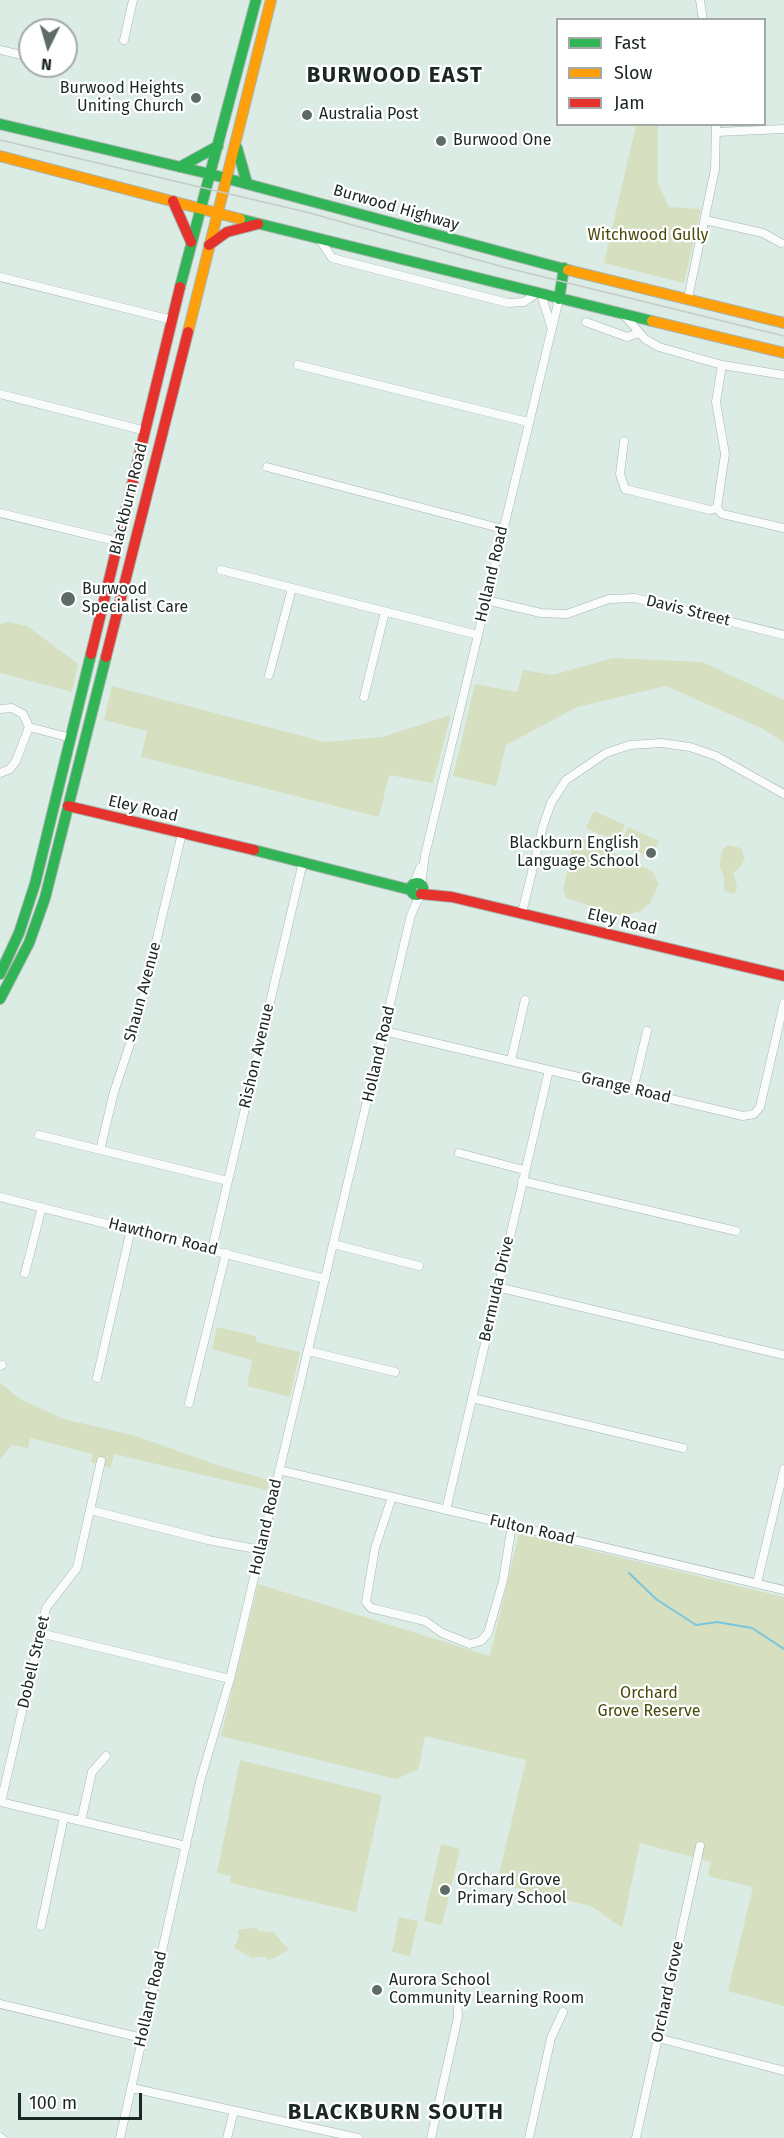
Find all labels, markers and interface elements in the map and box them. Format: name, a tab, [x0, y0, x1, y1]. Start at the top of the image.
north arrow	[18, 18, 78, 78]
legend	[556, 18, 766, 126]
text: Fast	[614, 32, 646, 54]
text: N	[40, 55, 53, 74]
text: Slow	[614, 62, 652, 84]
district label: BURWOOD EAST	[307, 63, 483, 89]
place label: Burwood Heights Uniting Church	[60, 79, 184, 117]
marker: Burwood Heights Uniting Church	[189, 91, 203, 105]
text: Jam	[614, 92, 645, 114]
place label: Australia Post	[319, 105, 418, 125]
marker: Australia Post	[300, 108, 314, 122]
place label: Burwood One	[453, 131, 551, 151]
marker: Burwood One	[434, 134, 448, 148]
street label: Burwood Highway	[331, 181, 461, 235]
park label: Witchwood Gully	[588, 226, 708, 246]
street label: Blackburn Road	[106, 441, 152, 557]
street label: Holland Road	[472, 524, 512, 624]
place label: Burwood Specialist Care	[82, 580, 188, 618]
marker: Burwood Specialist Care	[59, 590, 77, 608]
street label: Davis Street	[644, 591, 732, 631]
street label: Eley Road	[106, 792, 180, 826]
place label: Blackburn English Language School	[509, 834, 639, 872]
marker: Blackburn English Language School	[644, 846, 658, 860]
street label: Eley Road	[585, 905, 659, 939]
street label: Shaun Avenue	[120, 940, 166, 1044]
street label: Rishon Avenue	[236, 1002, 278, 1110]
street label: Holland Road	[359, 1004, 399, 1104]
street label: Grange Road	[579, 1068, 673, 1108]
street label: Hawthorn Road	[106, 1214, 220, 1260]
street label: Bermuda Drive	[476, 1234, 518, 1344]
street label: Holland Road	[246, 1477, 286, 1577]
street label: Fulton Road	[488, 1511, 576, 1549]
street label: Dobell Street	[14, 1614, 54, 1710]
park label: Orchard Grove Reserve	[598, 1684, 700, 1722]
place label: Orchard Grove Primary School	[457, 1871, 566, 1909]
marker: Orchard Grove Primary School	[438, 1883, 452, 1897]
street label: Orchard Grove	[648, 1939, 688, 2045]
street label: Holland Road	[131, 1949, 171, 2049]
place label: Aurora School Community Learning Room	[389, 1971, 584, 2009]
marker: Aurora School Community Learning Room	[370, 1983, 384, 1997]
scale bar	[21, 2081, 146, 2119]
text: 100 m	[29, 2092, 77, 2114]
district label: BLACKBURN SOUTH	[288, 2100, 504, 2126]

